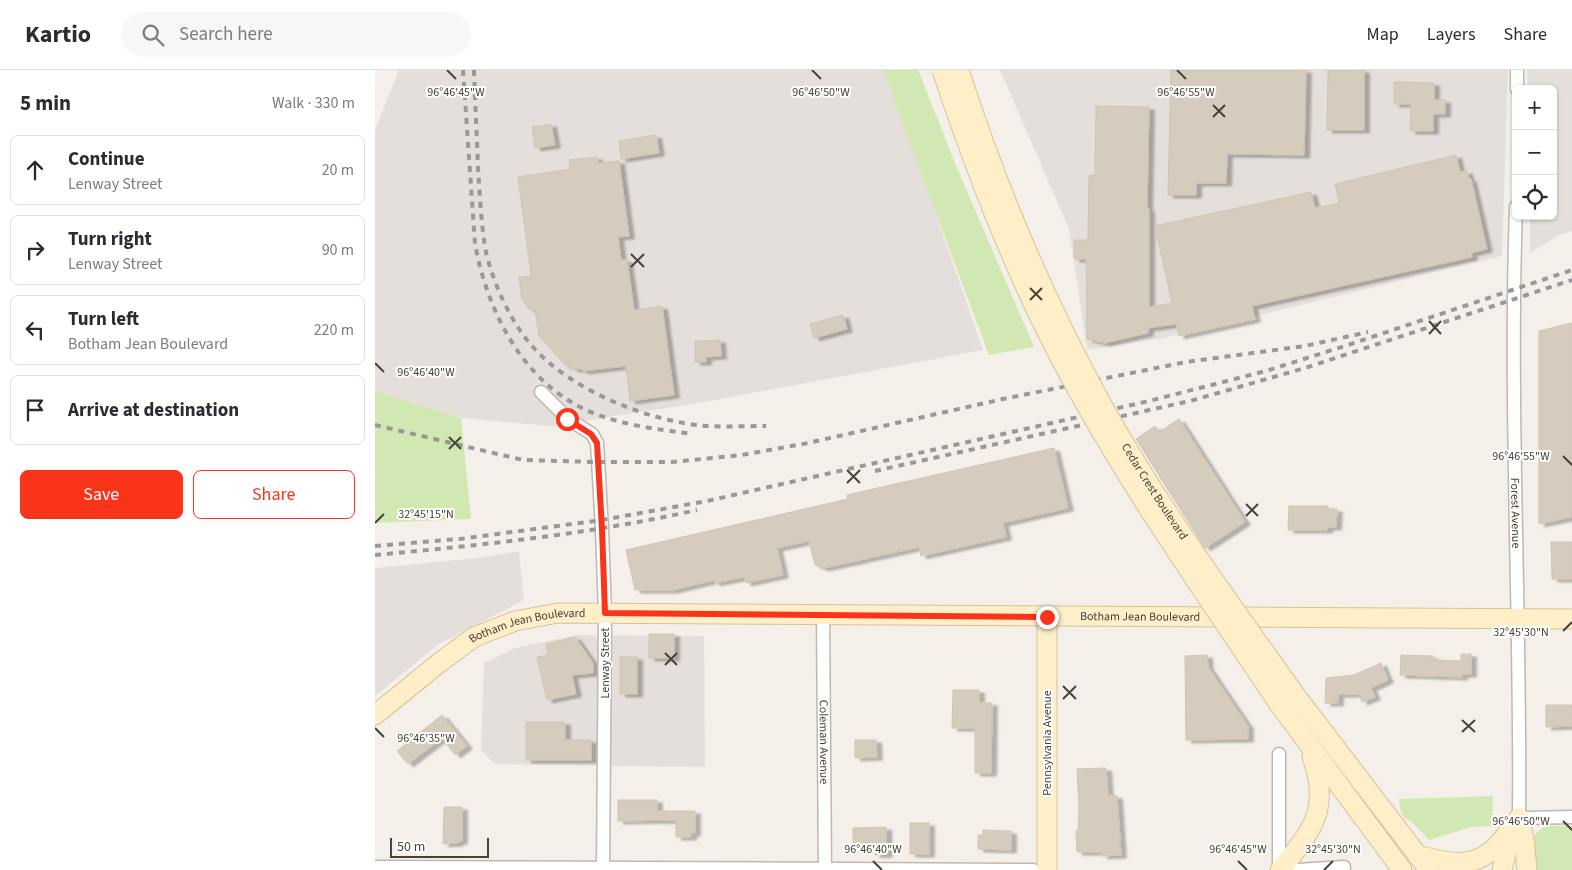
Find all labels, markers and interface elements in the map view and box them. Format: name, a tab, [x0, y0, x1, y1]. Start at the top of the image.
search box	[121, 12, 471, 57]
text: Kartio	[25, 17, 91, 52]
icon: search	[139, 21, 167, 49]
text: Search here	[179, 21, 273, 48]
text: Map	[1367, 22, 1399, 47]
text: Layers	[1427, 22, 1476, 47]
text: Share	[1504, 22, 1547, 47]
text: 96°46'45"W	[427, 84, 485, 101]
text: 96°46'50"W	[792, 84, 850, 101]
text: 96°46'55"W	[1157, 84, 1215, 101]
map controls	[1512, 85, 1557, 220]
button: +	[1512, 85, 1557, 130]
text: 5 min	[20, 88, 71, 118]
text: Walk · 330 m	[272, 92, 355, 114]
button: −	[1512, 130, 1557, 175]
text: Continue	[68, 146, 145, 173]
icon: ahead	[21, 156, 49, 184]
text: 20 m	[322, 159, 354, 181]
text: Lenway Street	[68, 173, 162, 195]
button: locate	[1512, 175, 1557, 220]
text: Turn right	[68, 226, 152, 253]
icon: right	[21, 236, 49, 264]
text: 90 m	[322, 239, 354, 261]
text: Lenway Street	[68, 253, 162, 275]
text: Turn left	[68, 306, 139, 333]
icon: left	[21, 316, 49, 344]
text: 220 m	[314, 319, 354, 341]
text: Botham Jean Boulevard	[68, 333, 228, 355]
text: 96°46'40"W	[397, 364, 455, 381]
icon: arrive	[21, 396, 49, 424]
text: Arrive at destination	[68, 397, 239, 424]
route start	[556, 408, 579, 431]
street label: Cedar Crest Boulevard	[1117, 440, 1192, 543]
text: 96°46'55"W	[1492, 448, 1550, 465]
button: Save	[20, 470, 183, 519]
button: Share	[193, 470, 355, 519]
street label: Forest Avenue	[1507, 478, 1525, 548]
text: 32°45'15"N	[398, 506, 454, 523]
street label: Botham Jean Boulevard	[465, 604, 585, 647]
route end	[1036, 606, 1059, 629]
street label: Botham Jean Boulevard	[1080, 608, 1200, 625]
text: 32°45'30"N	[1493, 624, 1549, 641]
street label: Lenway Street	[597, 628, 614, 698]
street label: Pennsylvania Avenue	[1039, 690, 1056, 796]
street label: Coleman Avenue	[815, 700, 833, 784]
text: 96°46'35"W	[397, 730, 455, 747]
text: 96°46'50"W	[1492, 813, 1550, 830]
scale bar	[390, 835, 489, 858]
text: 50 m	[397, 837, 425, 857]
text: 96°46'40"W	[844, 841, 902, 858]
text: 96°46'45"W	[1209, 841, 1267, 858]
text: 32°45'30"N	[1305, 841, 1361, 858]

